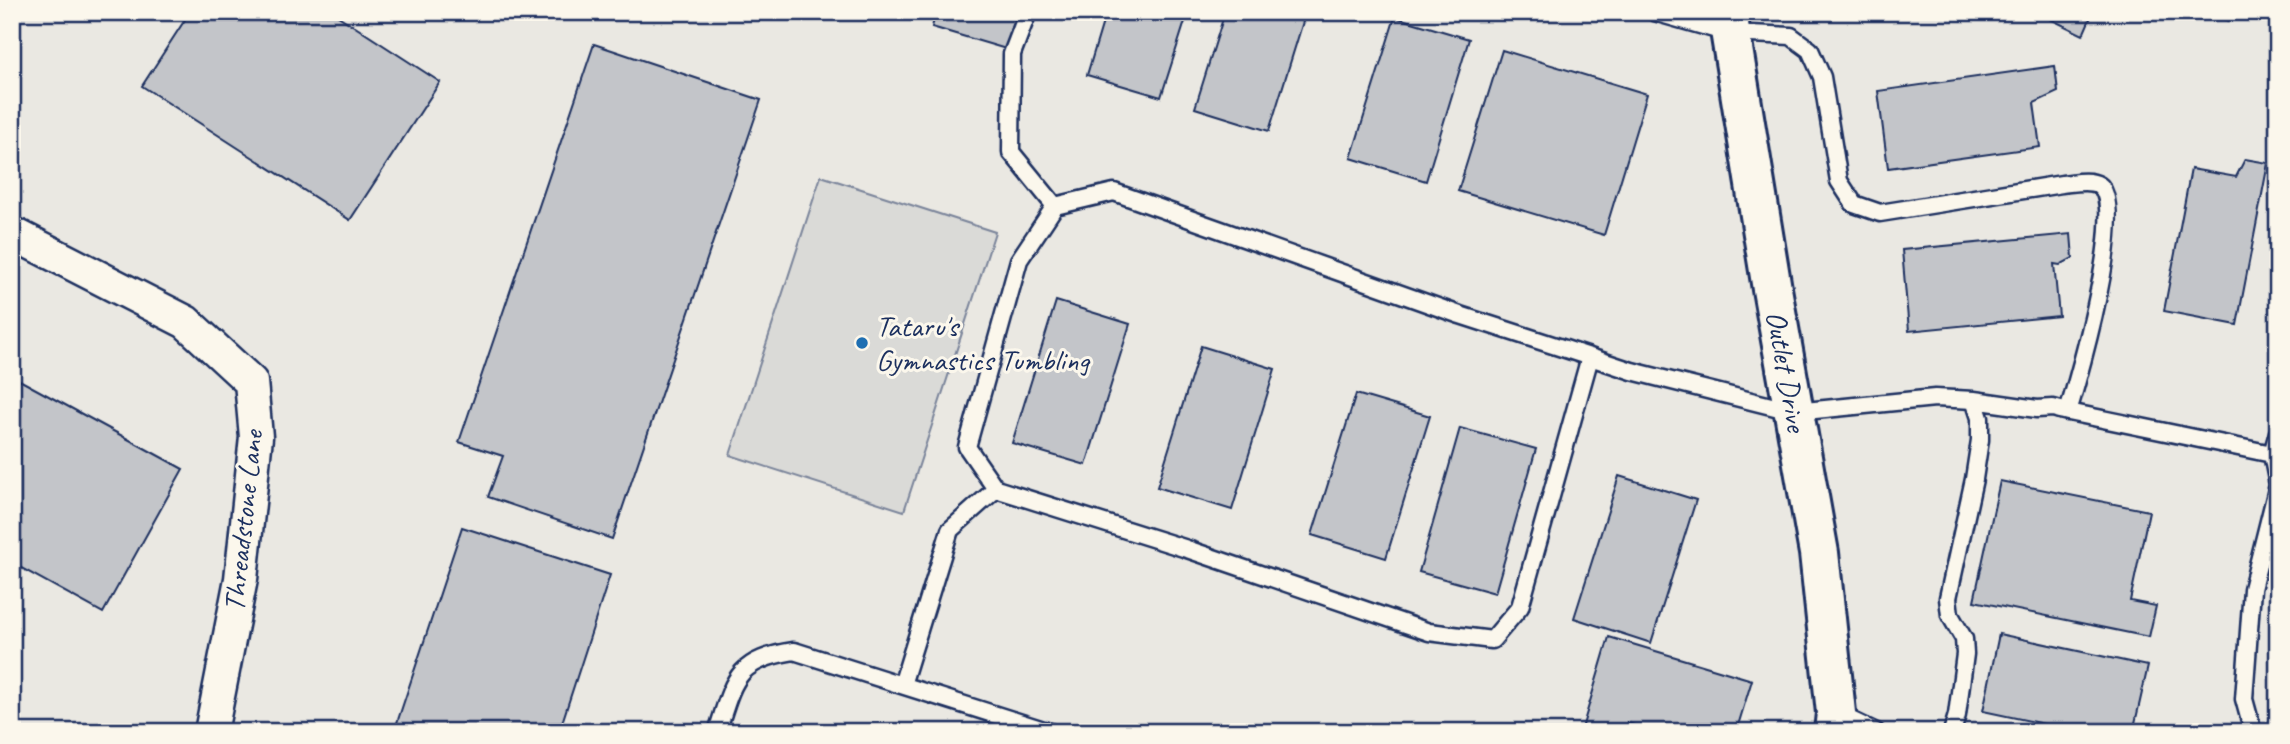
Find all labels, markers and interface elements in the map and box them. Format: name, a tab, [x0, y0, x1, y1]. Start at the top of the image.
place label: Tataru's Gymnastics Tumbling	[876, 307, 1091, 379]
street label: Outlet Drive	[1757, 308, 1816, 437]
marker: Tataru's Gymnastics Tumbling	[854, 335, 870, 351]
street label: Threadstone Lane	[215, 426, 272, 613]

